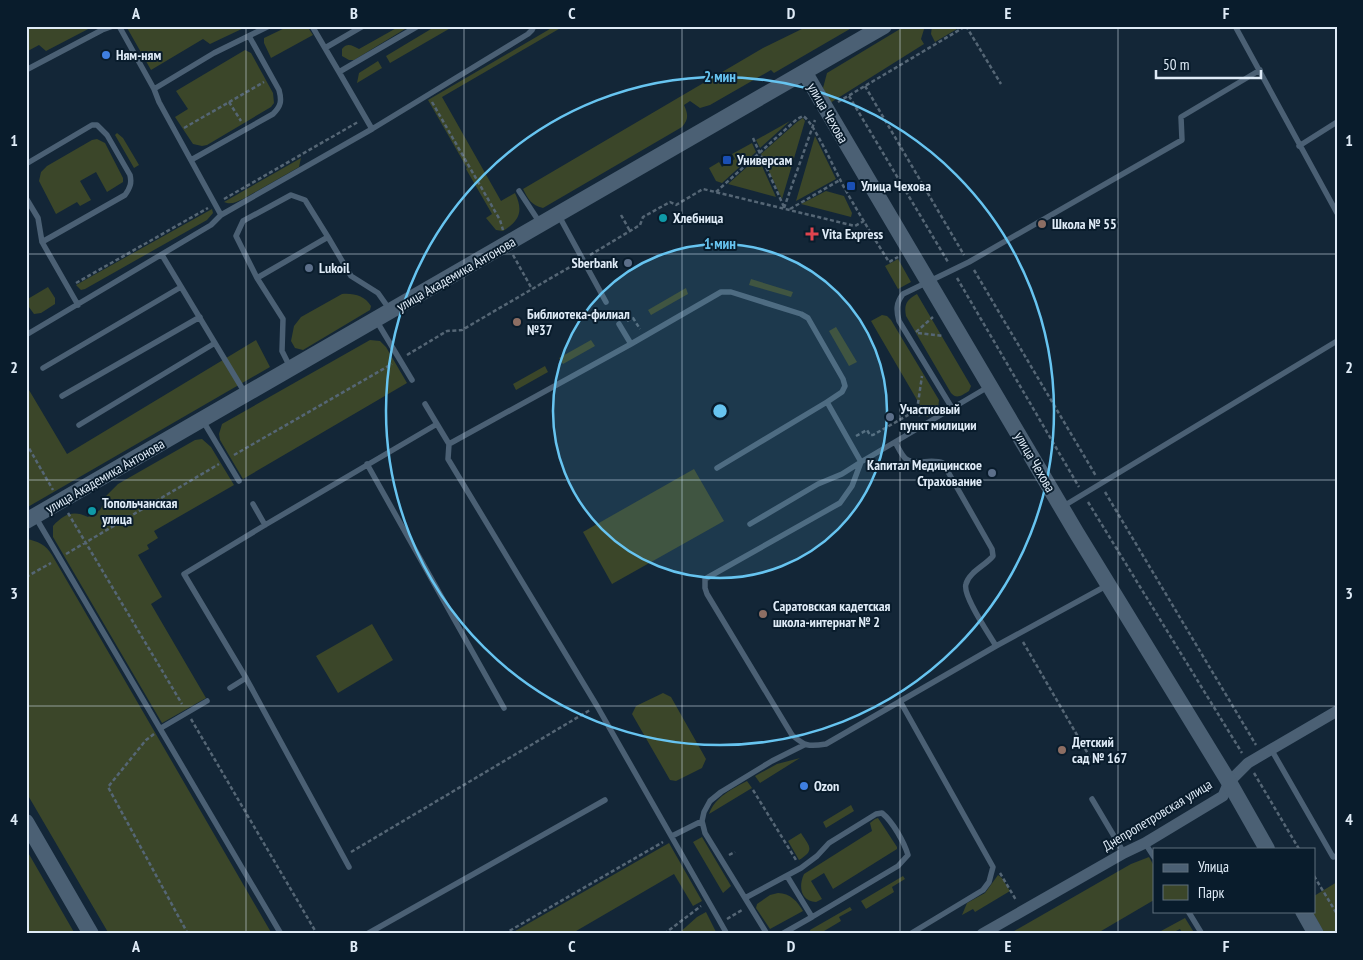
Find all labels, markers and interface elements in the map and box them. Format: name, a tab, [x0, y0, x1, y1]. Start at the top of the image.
text: A	[131, 3, 141, 23]
text: B	[350, 3, 358, 23]
text: C	[568, 3, 576, 23]
text: D	[787, 3, 796, 23]
text: E	[1005, 3, 1012, 23]
text: F	[1223, 3, 1230, 23]
place label: Ням-ням	[116, 46, 161, 64]
scale bar	[1156, 48, 1260, 80]
marker: Ням-ням	[100, 49, 112, 61]
text: 50 m	[1163, 55, 1189, 74]
text: 2 мин	[704, 67, 736, 86]
street label: улица Чехова	[803, 80, 853, 146]
text: 1	[10, 130, 18, 150]
text: 1	[1345, 130, 1353, 150]
place label: Универсам	[736, 151, 792, 169]
marker: Универсам	[721, 154, 733, 166]
place label: Улица Чехова	[860, 177, 931, 195]
marker: Улица Чехова	[845, 180, 857, 192]
place label: Хлебница	[673, 209, 724, 227]
marker: Хлебница	[657, 212, 669, 224]
place label: Школа № 55	[1052, 215, 1117, 233]
marker: Школа № 55	[1036, 218, 1048, 230]
place label: Vita Express	[821, 225, 883, 243]
marker: Vita Express	[806, 228, 818, 240]
street label: улица Академика Антонова	[393, 233, 519, 315]
text: 1 мин	[704, 234, 736, 253]
place label: Sberbank	[572, 254, 618, 272]
marker: Sberbank	[622, 257, 634, 269]
place label: Lukoil	[319, 259, 350, 277]
marker: Lukoil	[303, 262, 315, 274]
place label: Библиотека-филиал №37	[527, 305, 630, 339]
marker: Библиотека-филиал №37	[511, 316, 523, 328]
text: 2	[10, 357, 18, 377]
text: 2	[1345, 357, 1353, 377]
place label: Участковый пункт милиции	[899, 400, 977, 434]
centre of rings	[711, 402, 729, 420]
marker: Участковый пункт милиции	[884, 411, 896, 423]
street label: улица Чехова	[1010, 429, 1060, 495]
street label: улица Академика Антонова	[42, 435, 168, 517]
place label: Капитал Медицинское Страхование	[867, 456, 982, 490]
marker: Капитал Медицинское Страхование	[986, 467, 998, 479]
place label: Топольчанская улица	[101, 494, 178, 528]
marker: Топольчанская улица	[86, 505, 98, 517]
text: 3	[10, 583, 18, 603]
text: 3	[1345, 583, 1353, 603]
place label: Саратовская кадетская школа-интернат № 2	[773, 597, 891, 631]
marker: Саратовская кадетская школа-интернат № 2	[757, 608, 769, 620]
place label: Детский сад № 167	[1072, 733, 1127, 767]
marker: Детский сад № 167	[1056, 744, 1068, 756]
street label: Днепропетровская улица	[1099, 775, 1215, 855]
place label: Ozon	[814, 777, 839, 795]
marker: Ozon	[798, 780, 810, 792]
text: 4	[10, 809, 18, 829]
text: 4	[1345, 809, 1353, 829]
legend	[1153, 848, 1316, 912]
text: Улица	[1198, 857, 1229, 876]
text: Парк	[1198, 883, 1224, 902]
text: A	[131, 936, 141, 956]
text: B	[350, 936, 358, 956]
text: C	[568, 936, 576, 956]
text: D	[787, 936, 796, 956]
text: E	[1005, 936, 1012, 956]
text: F	[1223, 936, 1230, 956]

